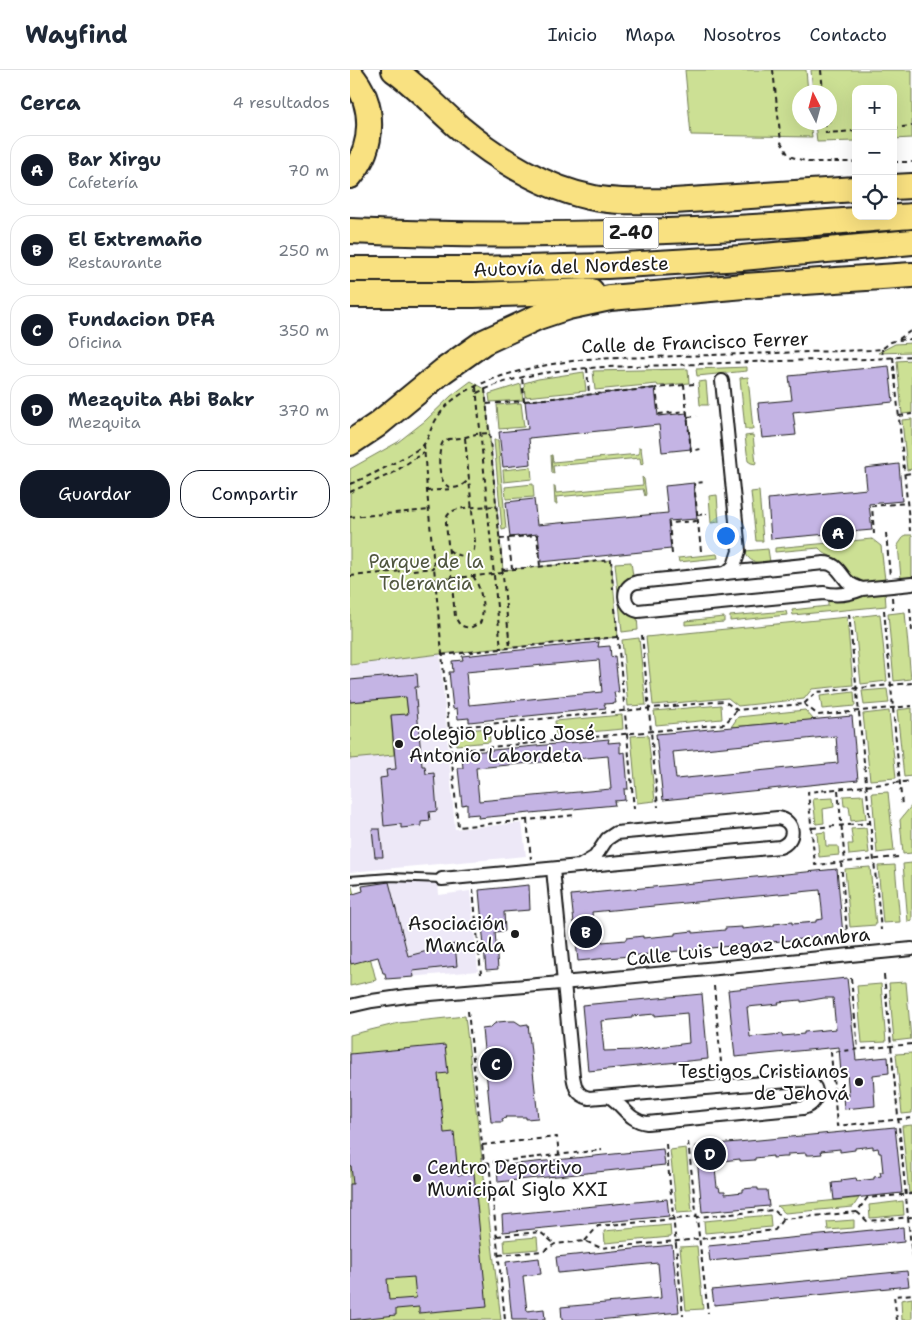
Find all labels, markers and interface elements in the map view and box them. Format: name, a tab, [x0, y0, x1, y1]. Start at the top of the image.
text: Wayfind	[25, 19, 128, 51]
text: Inicio	[548, 23, 597, 47]
text: Mapa	[625, 23, 675, 47]
text: Nosotros	[703, 23, 781, 47]
text: Contacto	[809, 23, 887, 47]
north arrow	[792, 85, 837, 130]
map controls	[852, 85, 897, 220]
button: +	[852, 85, 897, 130]
text: Cerca	[20, 89, 81, 117]
text: 4 resultados	[232, 92, 330, 113]
button: −	[852, 130, 897, 175]
text: Bar Xirgu	[68, 147, 161, 172]
text: A	[31, 160, 43, 181]
text: 70 m	[288, 160, 329, 181]
text: Cafetería	[68, 172, 138, 193]
button: locate	[852, 175, 897, 220]
road number: Z-40	[604, 218, 658, 248]
text: El Extremaño	[68, 227, 202, 252]
text: B	[32, 240, 42, 261]
text: 250 m	[278, 240, 329, 261]
street label: Autovía del Nordeste	[473, 251, 669, 282]
text: Restaurante	[68, 252, 162, 273]
text: Fundacion DFA	[68, 307, 215, 332]
text: C	[32, 320, 42, 341]
text: 350 m	[278, 320, 329, 341]
street label: Calle de Francisco Ferrer	[581, 326, 809, 359]
text: Oficina	[68, 332, 122, 353]
text: Mezquita Abi Bakr	[68, 387, 255, 412]
text: D	[31, 400, 43, 421]
text: 370 m	[278, 400, 329, 421]
text: Mezquita	[68, 412, 141, 433]
button: Guardar	[20, 470, 170, 518]
button: Compartir	[180, 470, 330, 518]
pin: A	[822, 514, 854, 552]
your location	[713, 523, 739, 549]
park label: Parque de la Tolerancia	[368, 549, 484, 596]
place label: Colegio Publico José Antonio Labordeta	[409, 721, 595, 768]
marker: Colegio Publico José Antonio Labordeta	[393, 738, 405, 750]
place label: Asociación Mancala	[408, 911, 505, 958]
pin: B	[570, 913, 602, 951]
street label: Calle Luis Legaz Lacambra	[625, 921, 871, 972]
marker: Asociación Mancala	[509, 928, 521, 940]
pin: C	[480, 1045, 512, 1083]
place label: Testigos Cristianos de Jehová	[678, 1059, 849, 1106]
marker: Testigos Cristianos de Jehová	[853, 1076, 865, 1088]
pin: D	[694, 1135, 726, 1173]
place label: Centro Deportivo Municipal Siglo XXI	[427, 1155, 608, 1202]
marker: Centro Deportivo Municipal Siglo XXI	[411, 1172, 423, 1184]

